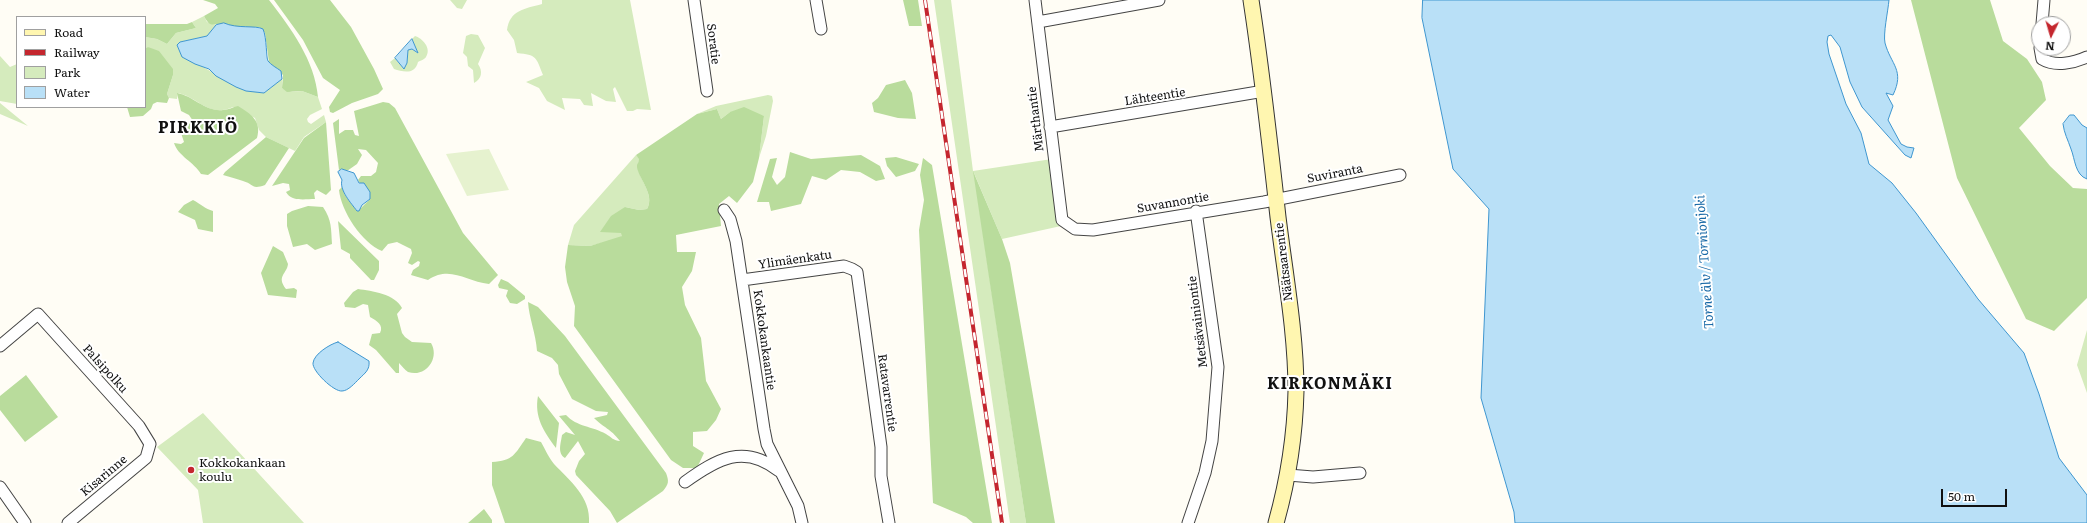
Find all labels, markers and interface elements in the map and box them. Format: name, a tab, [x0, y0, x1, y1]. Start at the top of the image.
legend	[16, 16, 146, 108]
north arrow	[2031, 16, 2071, 56]
text: Road	[54, 23, 83, 41]
street label: Soratie	[703, 23, 723, 65]
text: N	[2045, 39, 2055, 55]
text: Railway	[54, 43, 100, 61]
text: Park	[54, 63, 80, 81]
text: Water	[54, 83, 90, 101]
street label: Lähteentie	[1124, 85, 1186, 109]
street label: Märthantie	[1025, 86, 1047, 152]
district label: PIRKKIÖ	[158, 118, 238, 138]
street label: Suviranta	[1306, 162, 1364, 186]
street label: Suvannontie	[1136, 190, 1210, 216]
water label: Torne älv / Tornionjoki	[1693, 195, 1717, 329]
street label: Näätsaarentie	[1272, 222, 1296, 302]
street label: Ylimäenkatu	[757, 248, 833, 272]
street label: Metsävainiontie	[1185, 275, 1211, 369]
street label: Kokkokankaantie	[750, 289, 778, 391]
street label: Palsipolku	[80, 342, 130, 396]
street label: Ratavarrentie	[874, 353, 900, 433]
district label: KIRKONMÄKI	[1267, 374, 1393, 394]
street label: Kisarinne	[78, 452, 130, 500]
place label: Kokkokankaan koulu	[199, 456, 286, 484]
marker: Kokkokankaan koulu	[186, 465, 196, 475]
scale bar	[1943, 481, 2009, 507]
text: 50 m	[1948, 487, 1975, 505]

